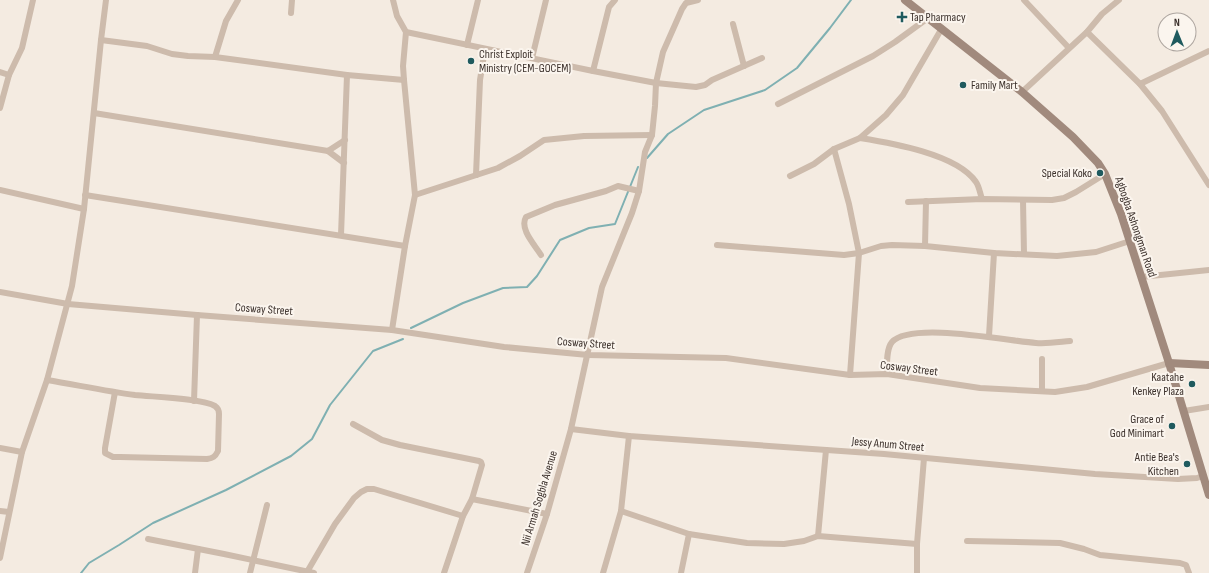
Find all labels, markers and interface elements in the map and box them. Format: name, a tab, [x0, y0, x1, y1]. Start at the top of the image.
place label: Tap Pharmacy	[910, 10, 966, 25]
marker: Tap Pharmacy	[897, 12, 907, 22]
north arrow	[1157, 12, 1197, 52]
text: N	[1174, 16, 1180, 29]
place label: Christ Exploit Ministry (CEM-GOCEM)	[479, 47, 571, 76]
marker: Christ Exploit Ministry (CEM-GOCEM)	[466, 56, 476, 66]
place label: Family Mart	[971, 78, 1018, 93]
marker: Family Mart	[958, 80, 968, 90]
place label: Special Koko	[1042, 166, 1092, 181]
marker: Special Koko	[1095, 168, 1105, 178]
street label: Agbogba Ashongman Road	[1111, 174, 1160, 279]
street label: Cosway Street	[235, 300, 294, 319]
street label: Cosway Street	[557, 334, 616, 353]
street label: Cosway Street	[879, 358, 939, 380]
place label: Kaatahe Kenkey Plaza	[1132, 370, 1184, 399]
marker: Kaatahe Kenkey Plaza	[1187, 379, 1197, 389]
place label: Grace of God Minimart	[1110, 412, 1165, 441]
marker: Grace of God Minimart	[1167, 421, 1177, 431]
street label: Jessy Anum Street	[850, 434, 925, 455]
street label: Nii Armah Sogbla Avenue	[518, 449, 561, 547]
place label: Antie Bea's Kitchen	[1134, 450, 1179, 479]
marker: Antie Bea's Kitchen	[1182, 459, 1192, 469]

